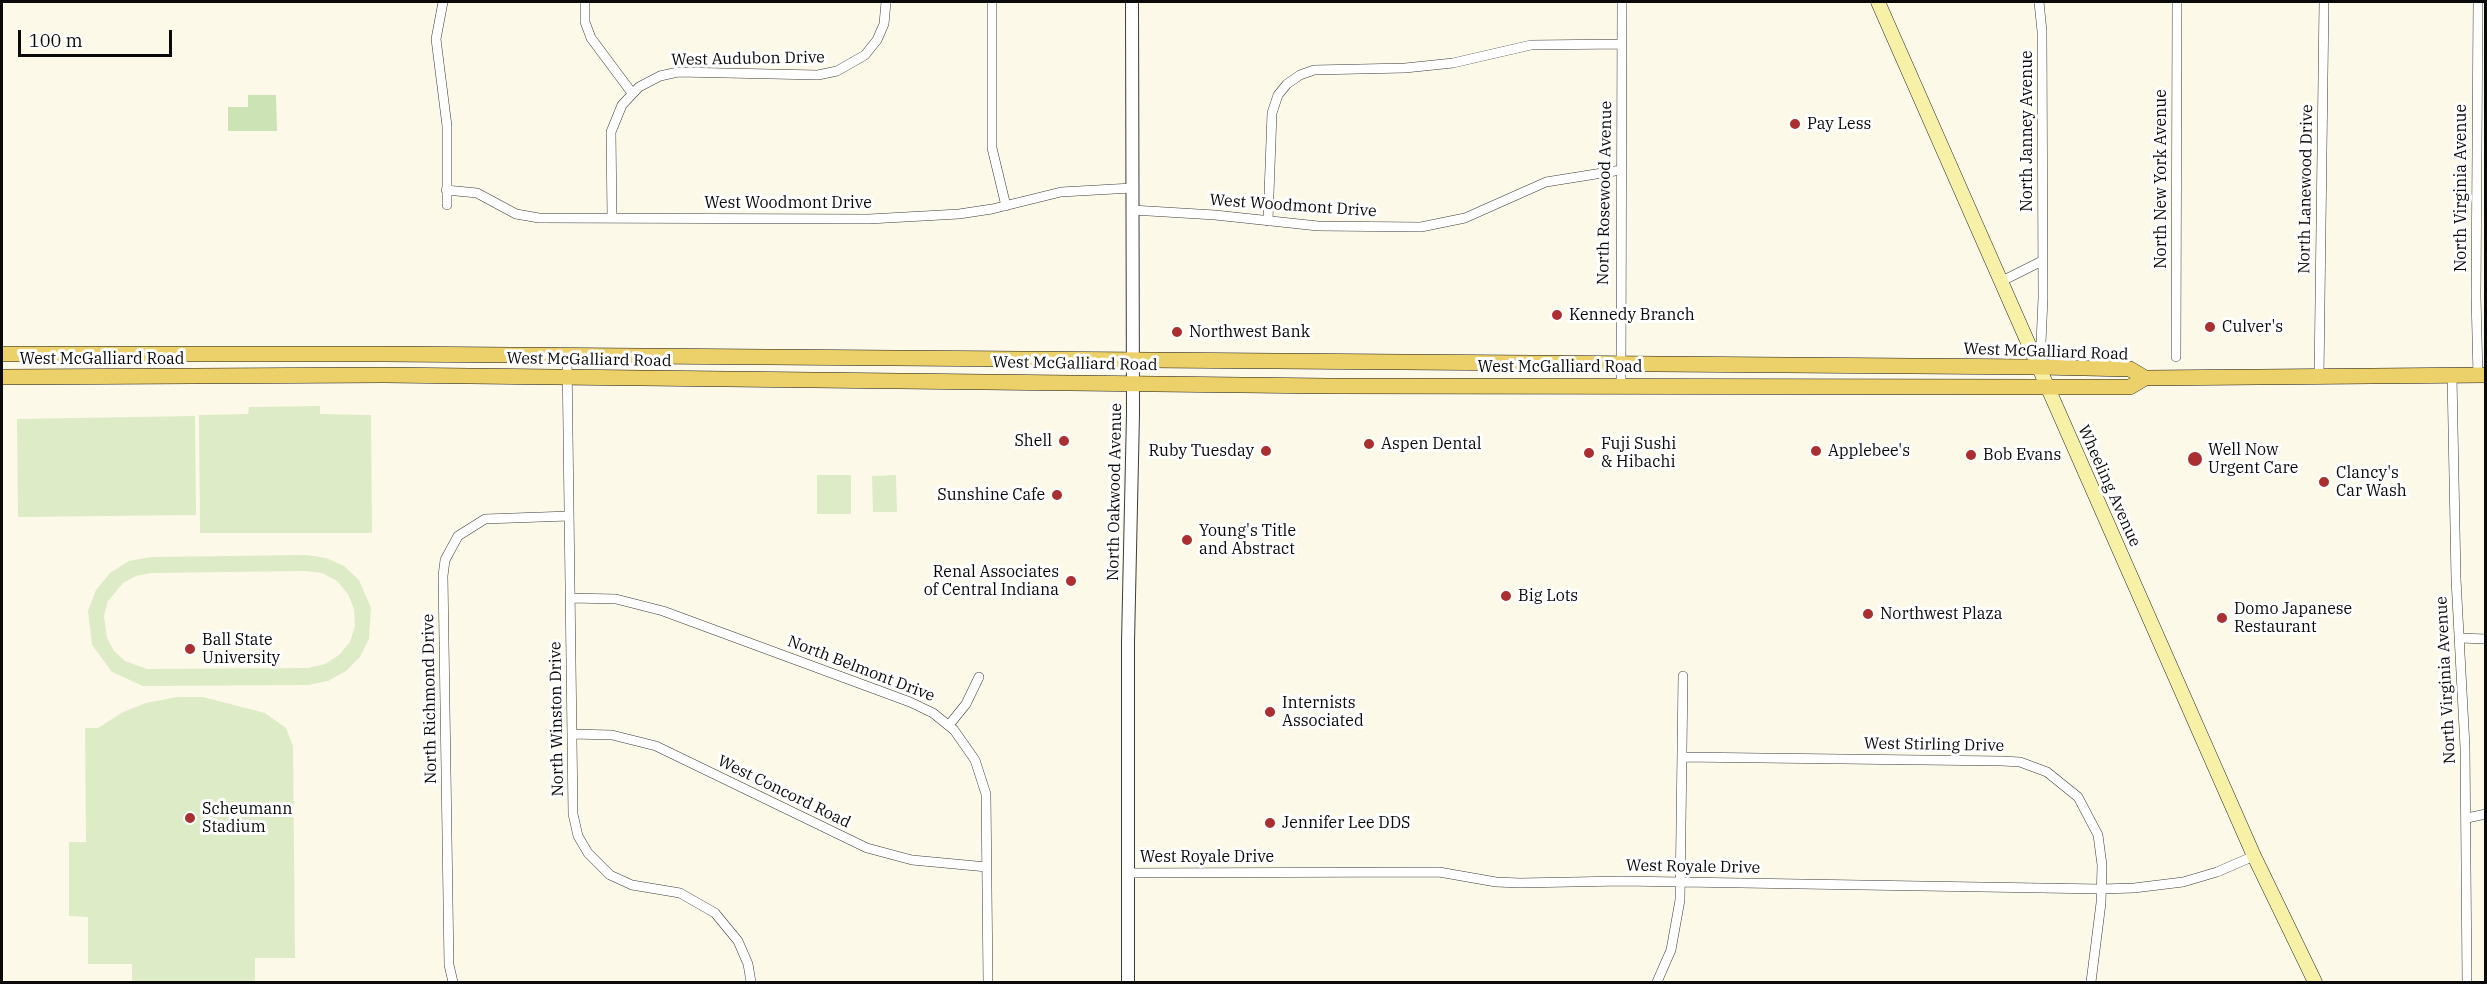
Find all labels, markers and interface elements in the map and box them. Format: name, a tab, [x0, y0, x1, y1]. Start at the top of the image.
scale bar	[21, 18, 176, 56]
text: 100 m	[29, 29, 83, 52]
street label: West Audubon Drive	[671, 48, 825, 70]
street label: North Janney Avenue	[2017, 50, 2037, 212]
street label: North New York Avenue	[2151, 89, 2171, 269]
street label: North Rosewood Avenue	[1594, 101, 1616, 285]
street label: North Lanewood Drive	[2295, 104, 2317, 274]
street label: North Virginia Avenue	[2451, 104, 2471, 272]
place label: Pay Less	[1807, 114, 1871, 134]
marker: Pay Less	[1788, 117, 1802, 131]
street label: West Woodmont Drive	[1209, 191, 1377, 221]
street label: West Woodmont Drive	[704, 193, 872, 213]
place label: Kennedy Branch	[1569, 305, 1695, 325]
marker: Kennedy Branch	[1550, 308, 1564, 322]
place label: Culver's	[2222, 317, 2283, 337]
marker: Culver's	[2203, 320, 2217, 334]
place label: Northwest Bank	[1189, 322, 1310, 342]
marker: Northwest Bank	[1170, 325, 1184, 339]
street label: West McGalliard Road	[1963, 340, 2129, 364]
street label: West McGalliard Road	[19, 349, 185, 369]
street label: West McGalliard Road	[506, 349, 672, 371]
street label: West McGalliard Road	[992, 353, 1158, 375]
street label: West McGalliard Road	[1477, 357, 1643, 377]
street label: North Oakwood Avenue	[1104, 403, 1126, 581]
street label: Wheeling Avenue	[2074, 422, 2144, 550]
place label: Shell	[1014, 431, 1052, 451]
marker: Shell	[1057, 434, 1071, 448]
place label: Aspen Dental	[1381, 434, 1482, 454]
place label: Fuji Sushi & Hibachi	[1601, 434, 1676, 472]
marker: Aspen Dental	[1362, 437, 1376, 451]
place label: Well Now Urgent Care	[2208, 440, 2298, 478]
place label: Ruby Tuesday	[1148, 441, 1254, 461]
place label: Applebee's	[1828, 441, 1910, 461]
marker: Ruby Tuesday	[1259, 444, 1273, 458]
marker: Applebee's	[1809, 444, 1823, 458]
place label: Bob Evans	[1983, 445, 2061, 465]
marker: Fuji Sushi & Hibachi	[1582, 446, 1596, 460]
marker: Bob Evans	[1964, 448, 1978, 462]
marker: Well Now Urgent Care	[2186, 450, 2204, 468]
place label: Clancy's Car Wash	[2336, 463, 2407, 501]
marker: Clancy's Car Wash	[2317, 475, 2331, 489]
place label: Sunshine Cafe	[937, 485, 1045, 505]
marker: Sunshine Cafe	[1050, 488, 1064, 502]
place label: Young's Title and Abstract	[1199, 521, 1296, 559]
marker: Young's Title and Abstract	[1180, 533, 1194, 547]
place label: Renal Associates of Central Indiana	[924, 562, 1059, 600]
marker: Renal Associates of Central Indiana	[1064, 574, 1078, 588]
place label: Big Lots	[1518, 586, 1578, 606]
marker: Big Lots	[1499, 589, 1513, 603]
street label: North Virginia Avenue	[2432, 596, 2460, 764]
place label: Domo Japanese Restaurant	[2234, 599, 2352, 637]
place label: Northwest Plaza	[1880, 604, 2002, 624]
marker: Northwest Plaza	[1861, 607, 1875, 621]
marker: Domo Japanese Restaurant	[2215, 611, 2229, 625]
street label: North Richmond Drive	[419, 614, 441, 784]
place label: Ball State University	[202, 630, 280, 668]
street label: North Belmont Drive	[785, 632, 937, 706]
street label: North Winston Drive	[546, 641, 568, 797]
marker: Ball State University	[183, 642, 197, 656]
place label: Internists Associated	[1282, 693, 1364, 731]
marker: Internists Associated	[1263, 705, 1277, 719]
street label: West Stirling Drive	[1864, 734, 2004, 756]
street label: West Concord Road	[714, 751, 854, 833]
place label: Scheumann Stadium	[202, 799, 293, 837]
marker: Scheumann Stadium	[183, 811, 197, 825]
place label: Jennifer Lee DDS	[1282, 813, 1410, 833]
marker: Jennifer Lee DDS	[1263, 816, 1277, 830]
street label: West Royale Drive	[1140, 847, 1274, 867]
street label: West Royale Drive	[1626, 856, 1760, 878]

